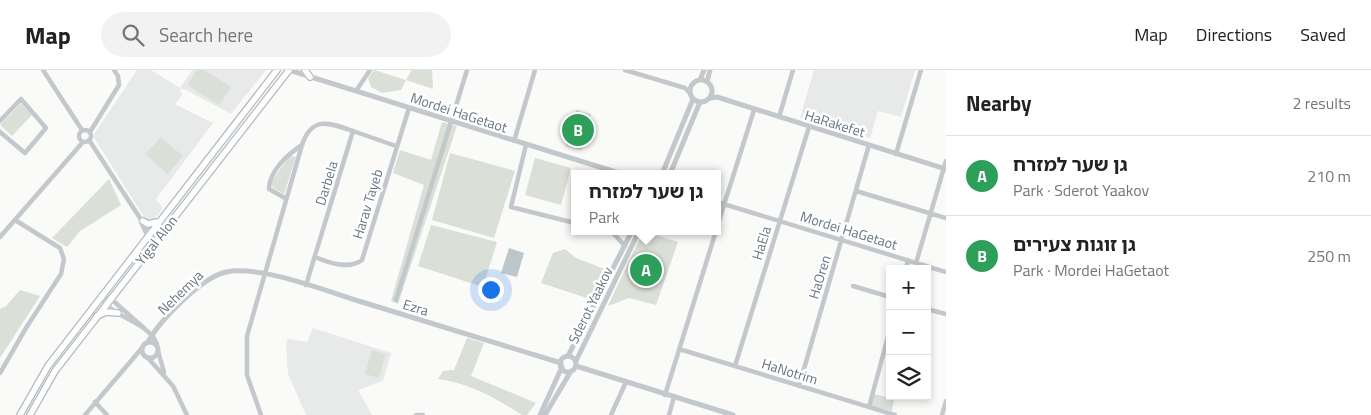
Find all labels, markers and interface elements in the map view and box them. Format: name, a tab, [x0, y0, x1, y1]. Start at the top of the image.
search box	[101, 12, 451, 57]
text: Map	[25, 17, 71, 53]
text: Search here	[159, 20, 253, 49]
icon: search	[119, 21, 147, 49]
text: Map	[1134, 21, 1168, 48]
text: Directions	[1196, 21, 1272, 48]
text: Saved	[1300, 21, 1346, 48]
street label: Mordei HaGetaot	[408, 86, 510, 138]
text: Nearby	[966, 87, 1031, 119]
text: 2 results	[1292, 91, 1351, 115]
street label: HaRakefet	[802, 104, 868, 142]
pin: B	[562, 111, 594, 149]
text: גן שער למזרח	[1013, 149, 1127, 178]
street label: Darbela	[309, 158, 343, 208]
text: A	[977, 164, 987, 188]
text: 210 m	[1307, 164, 1351, 188]
street label: Harav Tayeb	[346, 166, 388, 242]
popup	[571, 170, 721, 235]
text: גן שער למזרח	[589, 176, 703, 205]
text: Park · Sderot Yaakov	[1013, 178, 1149, 202]
text: Park	[589, 205, 619, 229]
street label: Mordei HaGetaot	[798, 205, 900, 255]
street label: Yigal Alon	[130, 211, 182, 269]
street label: HaEla	[746, 223, 776, 263]
text: גן זוגות צעירים	[1013, 229, 1136, 258]
text: B	[977, 244, 987, 268]
text: 250 m	[1307, 244, 1351, 268]
pin: A	[630, 251, 662, 289]
street label: HaOren	[802, 252, 836, 302]
text: Park · Mordei HaGetaot	[1013, 258, 1169, 282]
street label: Sderot Yaakov	[562, 263, 618, 347]
street label: Nehemya	[152, 265, 208, 319]
map controls	[886, 265, 931, 400]
button: +	[886, 265, 931, 310]
your location	[478, 277, 504, 303]
street label: Ezra	[401, 293, 431, 321]
button: −	[886, 310, 931, 355]
street label: HaNotrim	[759, 353, 821, 389]
button: layers	[886, 355, 931, 400]

